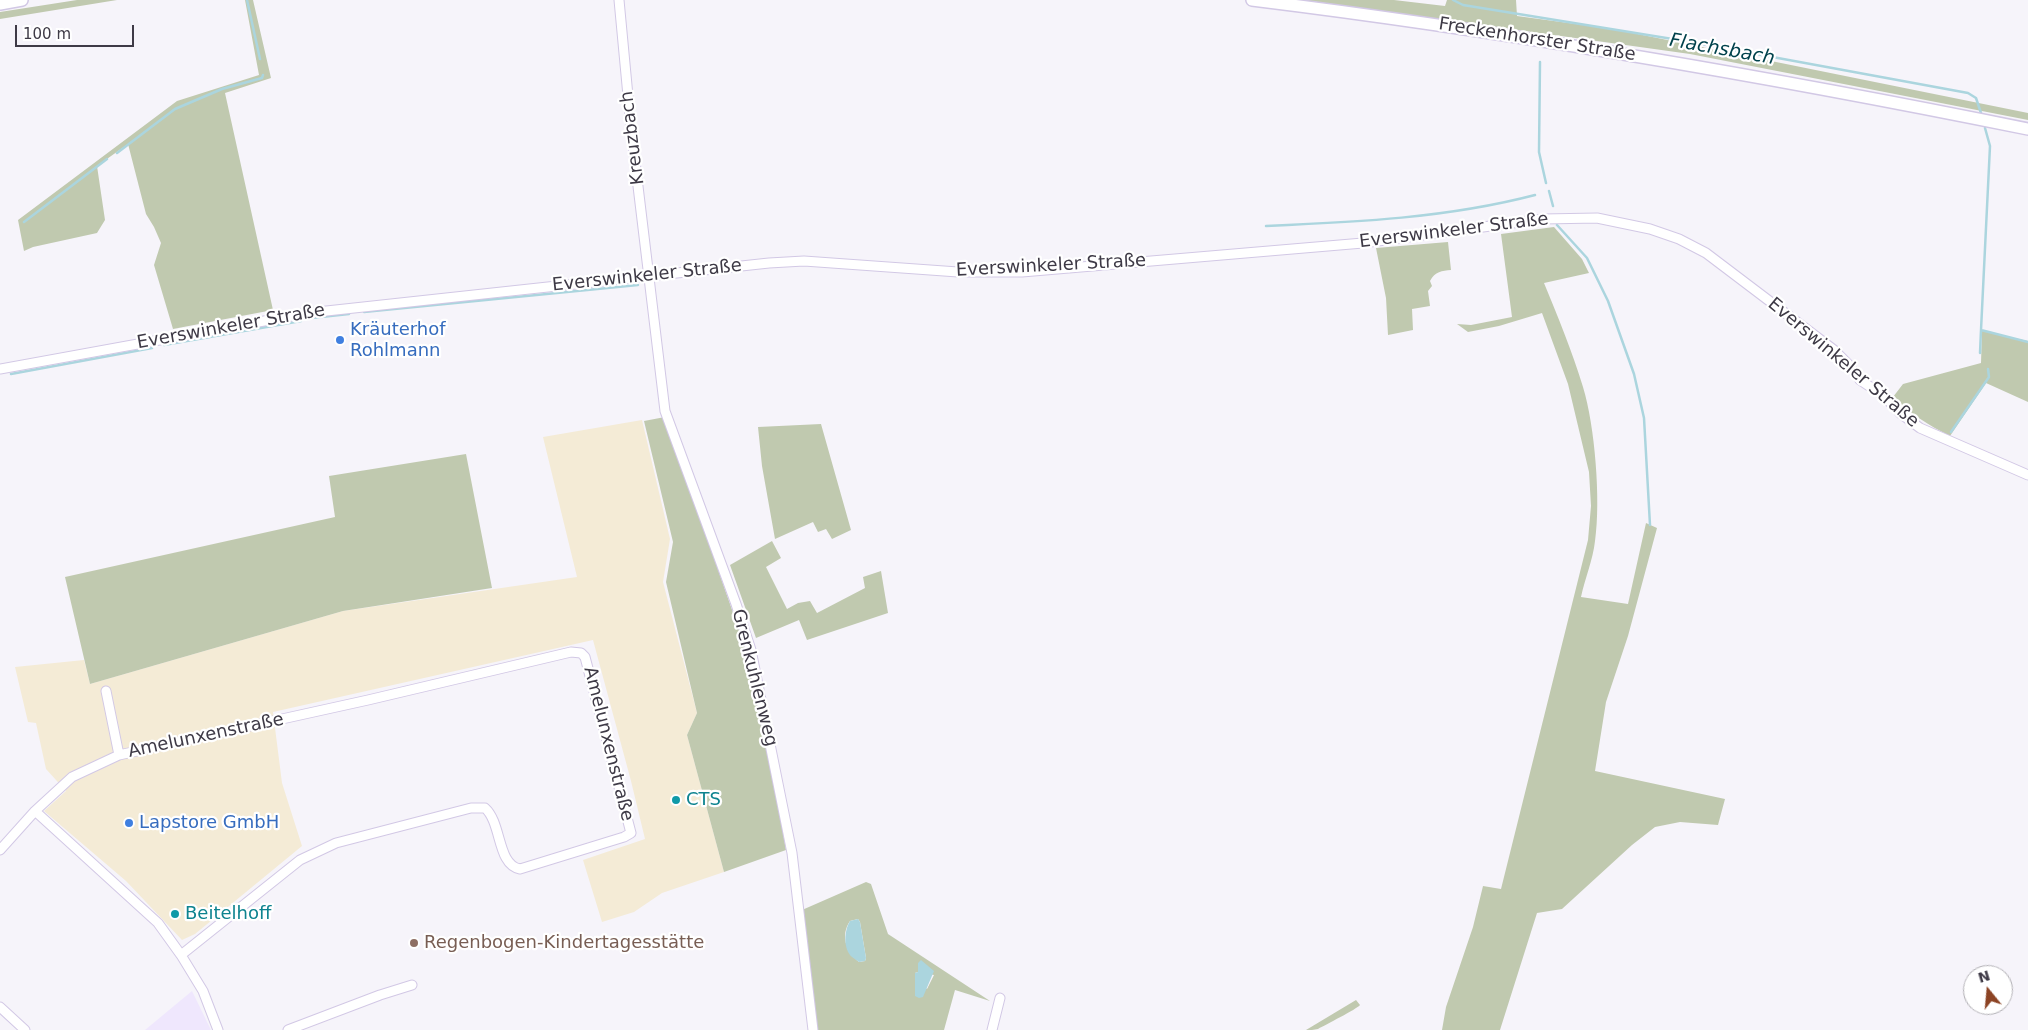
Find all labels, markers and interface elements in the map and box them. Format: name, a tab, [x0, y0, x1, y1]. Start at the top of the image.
street label: Freckenhorster Straße	[1437, 14, 1637, 66]
scale bar	[18, 15, 136, 47]
text: 100 m	[23, 25, 71, 43]
water label: Flachsbach	[1668, 30, 1776, 70]
street label: Kreuzbach	[617, 90, 649, 186]
street label: Everswinkeler Straße	[1358, 209, 1550, 253]
street label: Everswinkeler Straße	[955, 250, 1147, 282]
street label: Everswinkeler Straße	[551, 255, 743, 297]
street label: Everswinkeler Straße	[1763, 294, 1923, 432]
street label: Everswinkeler Straße	[135, 300, 327, 354]
place label: Kräuterhof Rohlmann	[350, 319, 446, 362]
marker: Kräuterhof Rohlmann	[334, 334, 346, 346]
street label: Grenkuhlenweg	[726, 607, 782, 749]
street label: Amelunxenstraße	[578, 664, 638, 824]
street label: Amelunxenstraße	[126, 709, 286, 763]
place label: CTS	[686, 789, 721, 811]
marker: CTS	[670, 794, 682, 806]
place label: Lapstore GmbH	[139, 812, 279, 834]
marker: Lapstore GmbH	[123, 817, 135, 829]
place label: Beitelhoff	[185, 903, 271, 925]
marker: Beitelhoff	[169, 908, 181, 920]
place label: Regenbogen-Kindertagesstätte	[424, 932, 704, 954]
marker: Regenbogen-Kindertagesstätte	[408, 937, 420, 949]
north arrow	[1963, 965, 2013, 1015]
text: N	[1976, 967, 1992, 986]

